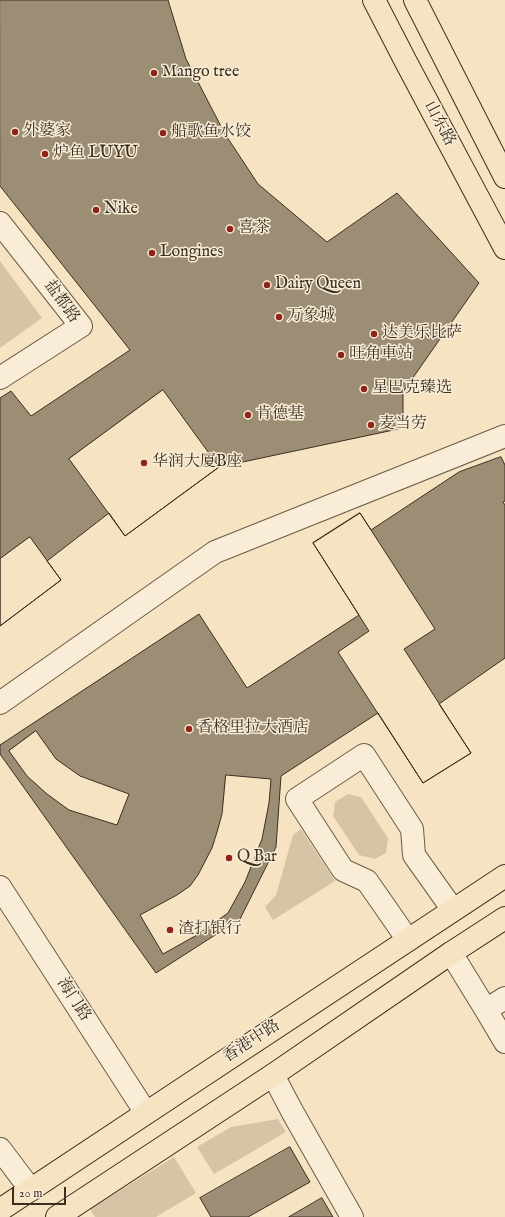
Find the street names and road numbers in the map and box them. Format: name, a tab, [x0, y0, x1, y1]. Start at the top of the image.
street label: 山东路	[419, 98, 459, 150]
street label: 盐都路	[39, 277, 83, 327]
street label: 海门路	[52, 975, 94, 1025]
street label: 香港中路	[220, 1017, 284, 1067]

